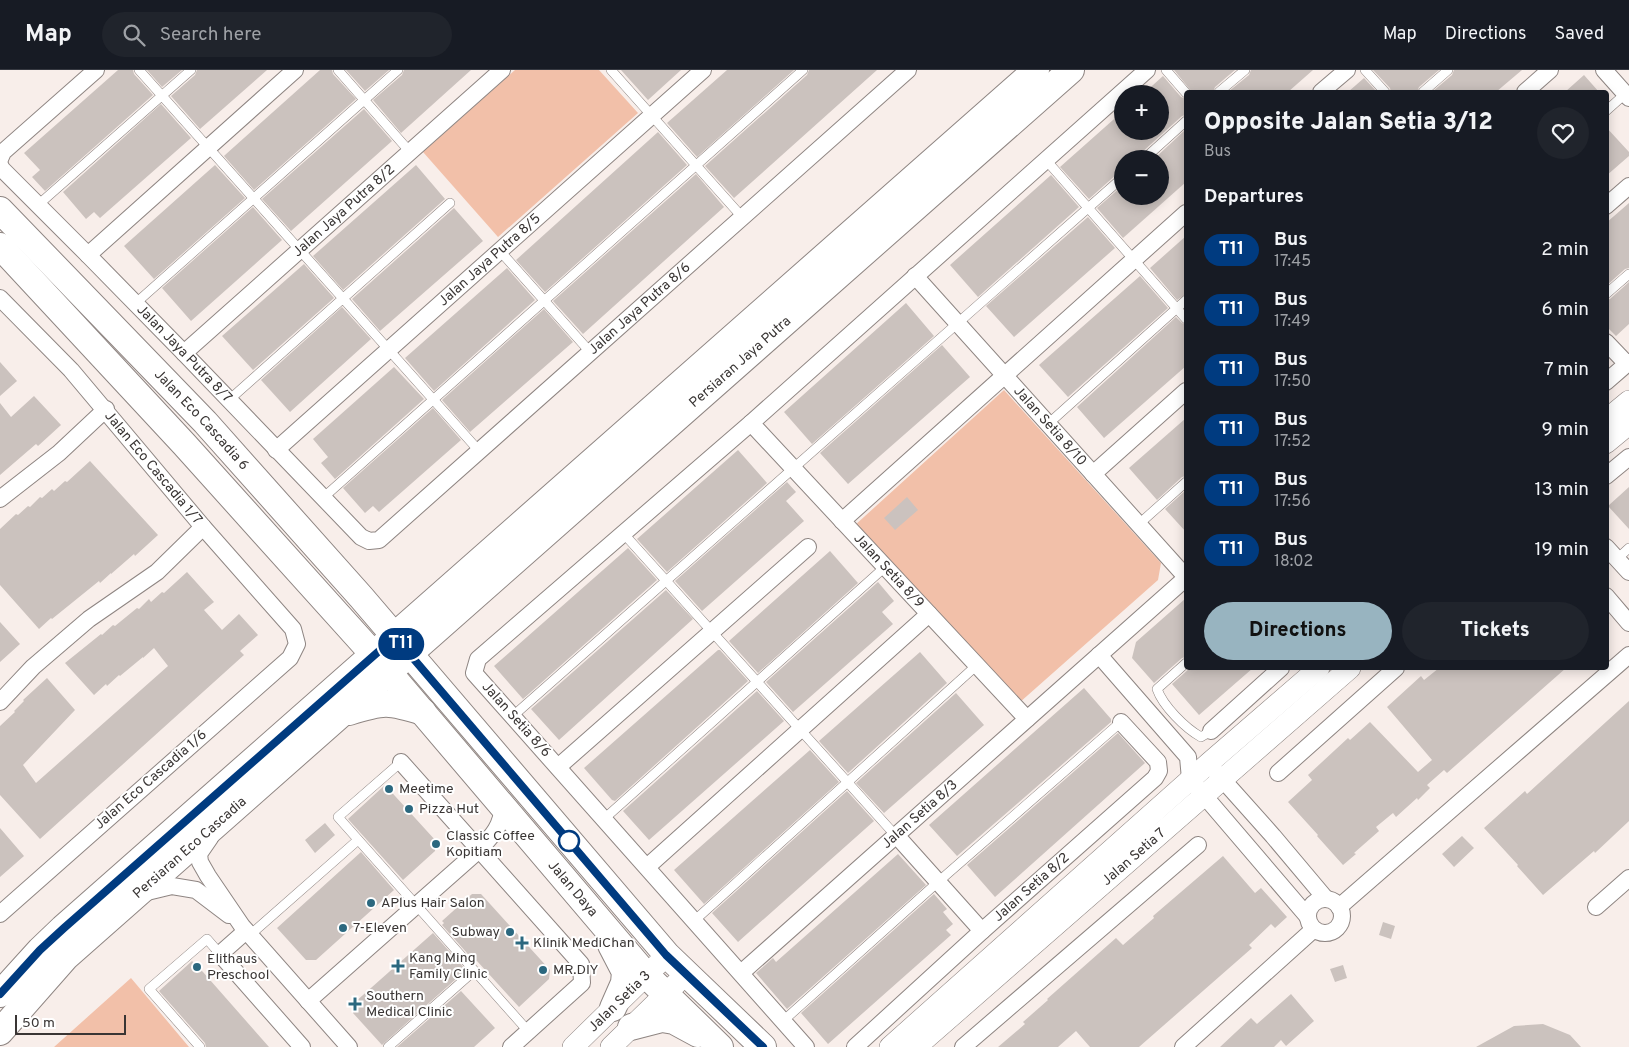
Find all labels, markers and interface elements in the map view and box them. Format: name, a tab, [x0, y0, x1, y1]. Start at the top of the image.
search box	[102, 12, 452, 57]
text: Map	[25, 20, 72, 50]
icon: search	[120, 21, 148, 49]
text: Search here	[160, 23, 261, 47]
text: Map	[1383, 23, 1417, 46]
text: Directions	[1445, 23, 1527, 46]
text: Saved	[1555, 23, 1604, 46]
map controls	[1114, 85, 1169, 205]
button: +	[1114, 85, 1169, 140]
button: heart	[1537, 107, 1589, 159]
text: Opposite Jalan Setia 3/12	[1204, 108, 1493, 138]
text: Bus	[1204, 142, 1231, 162]
button: −	[1114, 150, 1169, 205]
street label: Jalan Jaya Putra 8/2	[289, 161, 398, 261]
text: Departures	[1204, 185, 1304, 209]
street label: Jalan Jaya Putra 8/5	[435, 210, 544, 310]
text: Bus	[1274, 228, 1308, 252]
text: T11	[1219, 238, 1244, 261]
text: 2 min	[1541, 238, 1589, 262]
text: 17:45	[1274, 252, 1311, 272]
street label: Jalan Jaya Putra 8/6	[585, 259, 694, 358]
text: Bus	[1274, 288, 1308, 312]
text: T11	[1219, 298, 1244, 321]
text: 6 min	[1542, 298, 1589, 322]
street label: Jalan Jaya Putra 8/7	[133, 301, 236, 406]
text: 17:49	[1274, 312, 1310, 332]
street label: Persiaran Jaya Putra	[686, 313, 794, 411]
text: Bus	[1274, 348, 1308, 372]
text: T11	[1219, 358, 1244, 381]
text: 7 min	[1544, 358, 1589, 382]
street label: Jalan Eco Cascadia 6	[151, 366, 252, 474]
text: 17:50	[1274, 372, 1311, 392]
street label: Jalan Setia 8/10	[1010, 383, 1090, 470]
street label: Jalan Eco Cascadia 1/7	[101, 408, 206, 528]
text: Bus	[1274, 408, 1308, 432]
text: T11	[1219, 418, 1244, 441]
text: 9 min	[1542, 418, 1589, 442]
text: 17:52	[1274, 432, 1311, 452]
text: Bus	[1274, 468, 1308, 492]
text: T11	[1219, 478, 1244, 501]
text: 13 min	[1534, 478, 1589, 502]
text: 17:56	[1274, 492, 1311, 512]
text: Bus	[1274, 528, 1308, 552]
street label: Jalan Setia 8/9	[850, 530, 928, 611]
text: T11	[1219, 538, 1244, 561]
text: 19 min	[1534, 538, 1589, 562]
text: 18:02	[1274, 552, 1313, 572]
button: Directions	[1204, 602, 1392, 660]
button: Tickets	[1402, 602, 1589, 660]
line badge: T11	[372, 628, 430, 660]
text: T11	[388, 632, 414, 655]
street label: Jalan Setia 8/6	[478, 679, 554, 761]
street label: Jalan Eco Cascadia 1/6	[91, 727, 211, 833]
street label: Jalan Setia 8/3	[878, 776, 961, 852]
place label: Meetime	[399, 781, 454, 798]
marker: Meetime	[383, 783, 395, 795]
street label: Persiaran Eco Cascadia	[130, 793, 250, 902]
place label: Pizza Hut	[419, 801, 479, 818]
marker: Pizza Hut	[403, 803, 415, 815]
street label: Jalan Setia 7	[1098, 825, 1169, 889]
place label: Classic Coffee Kopitiam	[446, 828, 535, 861]
unlabelled marker	[558, 830, 580, 852]
marker: Classic Coffee Kopitiam	[430, 838, 442, 850]
street label: Jalan Setia 8/2	[990, 849, 1073, 925]
street label: Jalan Daya	[544, 857, 601, 920]
place label: APlus Hair Salon	[381, 895, 485, 912]
marker: APlus Hair Salon	[365, 897, 377, 909]
place label: 7-Eleven	[353, 920, 407, 937]
marker: 7-Eleven	[337, 922, 349, 934]
place label: Subway	[451, 924, 500, 941]
marker: Subway	[504, 926, 516, 938]
place label: Klinik MediChan	[533, 935, 635, 952]
marker: Klinik MediChan	[515, 936, 529, 950]
place label: Kang Ming Family Clinic	[409, 950, 488, 983]
place label: Elithaus Preschool	[207, 951, 269, 984]
marker: Kang Ming Family Clinic	[391, 959, 405, 973]
marker: Elithaus Preschool	[191, 961, 203, 973]
place label: MR.DIY	[553, 962, 599, 979]
marker: MR.DIY	[537, 964, 549, 976]
street label: Jalan Setia 3	[585, 967, 654, 1036]
place label: Southern Medical Clinic	[366, 988, 452, 1021]
marker: Southern Medical Clinic	[348, 997, 362, 1011]
scale bar	[15, 1012, 126, 1035]
text: 50 m	[22, 1015, 55, 1032]

